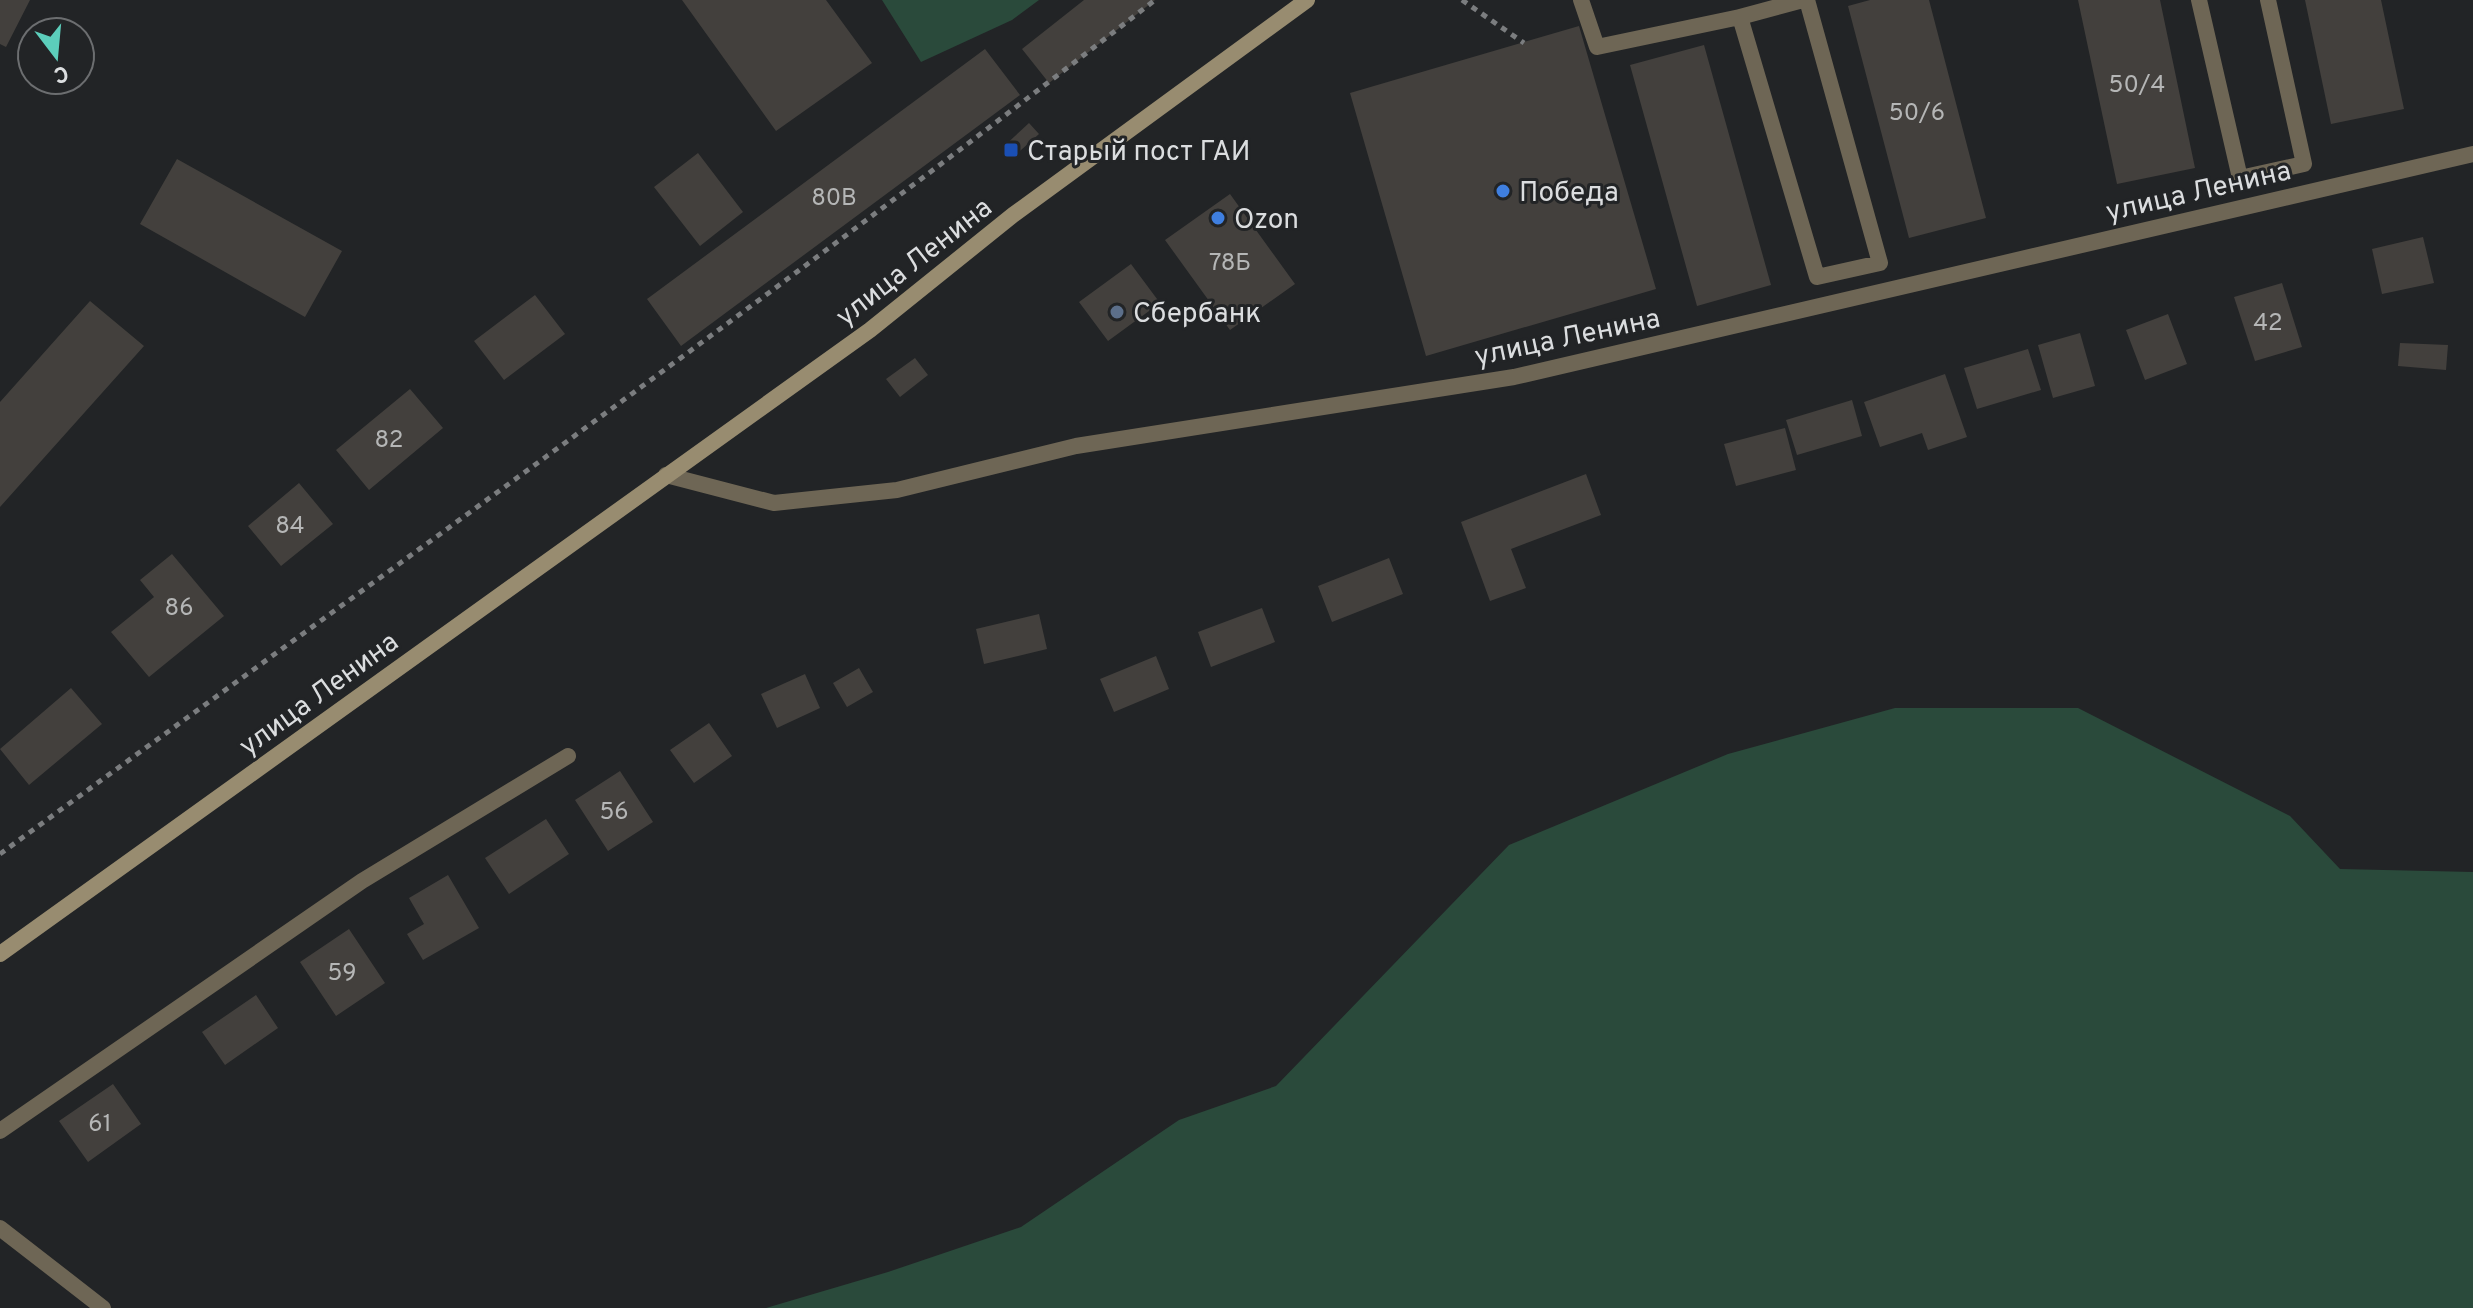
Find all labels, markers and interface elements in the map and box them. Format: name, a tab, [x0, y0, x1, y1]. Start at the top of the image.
north arrow	[16, 16, 96, 96]
text: С	[50, 58, 71, 88]
house number: 50/4	[2109, 71, 2165, 101]
house number: 50/6	[1889, 99, 1945, 129]
place label: Старый пост ГАИ	[1027, 135, 1251, 171]
marker: Старый пост ГАИ	[1002, 141, 1020, 159]
street label: улица Ленина	[2103, 154, 2295, 232]
place label: Победа	[1519, 176, 1619, 212]
marker: Победа	[1494, 182, 1512, 200]
house number: 80В	[811, 184, 857, 214]
street label: улица Ленина	[829, 191, 1000, 336]
place label: Ozon	[1234, 203, 1299, 239]
marker: Ozon	[1209, 209, 1227, 227]
house number: 78Б	[1209, 249, 1251, 279]
place label: Сбербанк	[1133, 297, 1261, 333]
street label: улица Ленина	[1471, 302, 1664, 376]
marker: Сбербанк	[1108, 303, 1126, 321]
house number: 42	[2253, 309, 2283, 339]
house number: 82	[375, 426, 403, 456]
house number: 84	[275, 512, 305, 542]
house number: 86	[165, 594, 194, 624]
street label: улица Ленина	[233, 625, 407, 766]
house number: 56	[599, 798, 629, 828]
house number: 59	[328, 959, 357, 989]
house number: 61	[88, 1110, 112, 1140]

